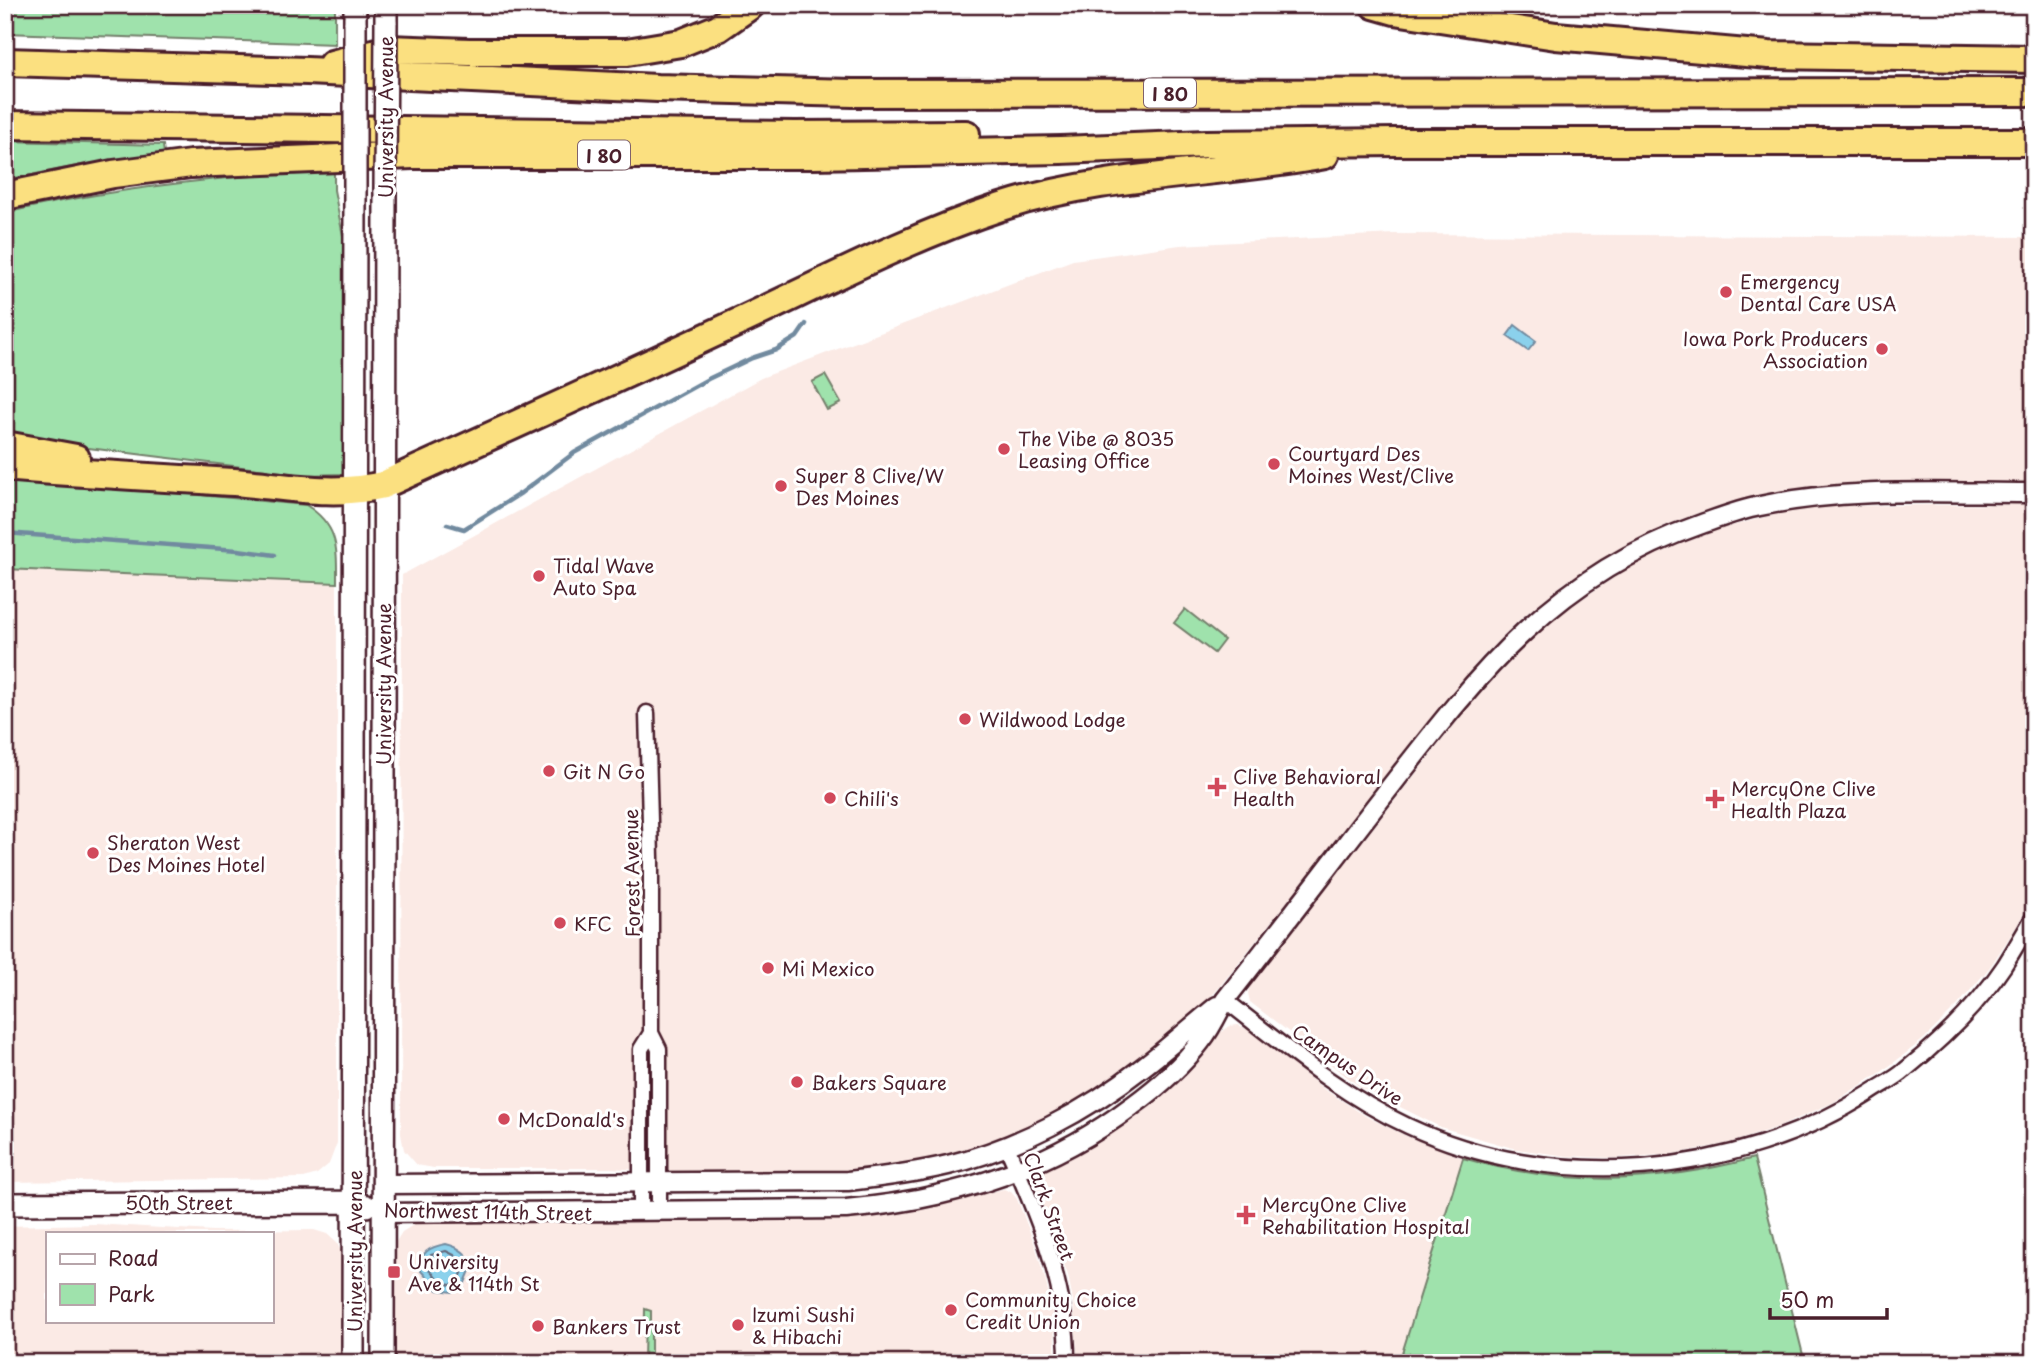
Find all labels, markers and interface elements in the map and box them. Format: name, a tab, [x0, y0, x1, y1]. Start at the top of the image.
street label: University Avenue	[371, 36, 399, 198]
road number: I 80	[1144, 78, 1196, 108]
road number: I 80	[578, 140, 630, 170]
place label: Emergency Dental Care USA	[1740, 267, 1897, 317]
marker: Emergency Dental Care USA	[1718, 284, 1734, 300]
place label: Iowa Pork Producers Association	[1683, 324, 1868, 374]
marker: Iowa Pork Producers Association	[1874, 341, 1890, 357]
place label: The Vibe @ 8035 Leasing Office	[1018, 424, 1174, 474]
place label: Courtyard Des Moines West/Clive	[1288, 439, 1454, 489]
marker: The Vibe @ 8035 Leasing Office	[996, 441, 1012, 457]
marker: Courtyard Des Moines West/Clive	[1266, 456, 1282, 472]
place label: Super 8 Clive/W Des Moines	[795, 461, 944, 511]
marker: Super 8 Clive/W Des Moines	[773, 478, 789, 494]
place label: Tidal Wave Auto Spa	[553, 551, 654, 601]
marker: Tidal Wave Auto Spa	[531, 568, 547, 584]
street label: University Avenue	[369, 603, 397, 765]
place label: Wildwood Lodge	[979, 705, 1126, 733]
marker: Wildwood Lodge	[957, 711, 973, 727]
place label: Git N Go	[563, 757, 645, 785]
place label: Clive Behavioral Health	[1233, 762, 1381, 812]
marker: Git N Go	[541, 763, 557, 779]
place label: MercyOne Clive Health Plaza	[1731, 774, 1876, 824]
marker: Clive Behavioral Health	[1207, 777, 1227, 797]
place label: Chili's	[844, 784, 899, 812]
marker: MercyOne Clive Health Plaza	[1705, 789, 1725, 809]
marker: Chili's	[822, 790, 838, 806]
street label: Forest Avenue	[616, 808, 646, 938]
place label: Sheraton West Des Moines Hotel	[107, 828, 265, 878]
marker: Sheraton West Des Moines Hotel	[85, 845, 101, 861]
place label: KFC	[574, 909, 612, 937]
marker: KFC	[552, 915, 568, 931]
place label: Mi Mexico	[782, 954, 874, 982]
marker: Mi Mexico	[760, 960, 776, 976]
street label: Campus Drive	[1287, 1016, 1409, 1112]
place label: Bakers Square	[811, 1068, 947, 1096]
marker: Bakers Square	[789, 1074, 805, 1090]
place label: McDonald's	[518, 1105, 625, 1133]
marker: McDonald's	[496, 1111, 512, 1127]
street label: Clark Street	[1017, 1148, 1083, 1264]
street label: University Avenue	[340, 1170, 368, 1332]
street label: 50th Street	[125, 1188, 233, 1216]
place label: MercyOne Clive Rehabilitation Hospital	[1262, 1190, 1470, 1240]
street label: Northwest 114th Street	[384, 1195, 593, 1227]
marker: MercyOne Clive Rehabilitation Hospital	[1236, 1205, 1256, 1225]
legend	[46, 1232, 273, 1322]
text: Road	[108, 1241, 159, 1273]
place label: University Ave & 114th St	[408, 1247, 540, 1297]
marker: University Ave & 114th St	[386, 1264, 402, 1280]
text: Park	[108, 1277, 155, 1309]
scale bar	[1770, 1277, 1887, 1321]
text: 50 m	[1780, 1283, 1834, 1315]
place label: Community Choice Credit Union	[965, 1285, 1137, 1335]
place label: Izumi Sushi & Hibachi	[752, 1300, 855, 1350]
marker: Community Choice Credit Union	[943, 1302, 959, 1318]
place label: Bankers Trust	[552, 1312, 681, 1340]
marker: Izumi Sushi & Hibachi	[730, 1317, 746, 1333]
marker: Bankers Trust	[530, 1318, 546, 1334]

